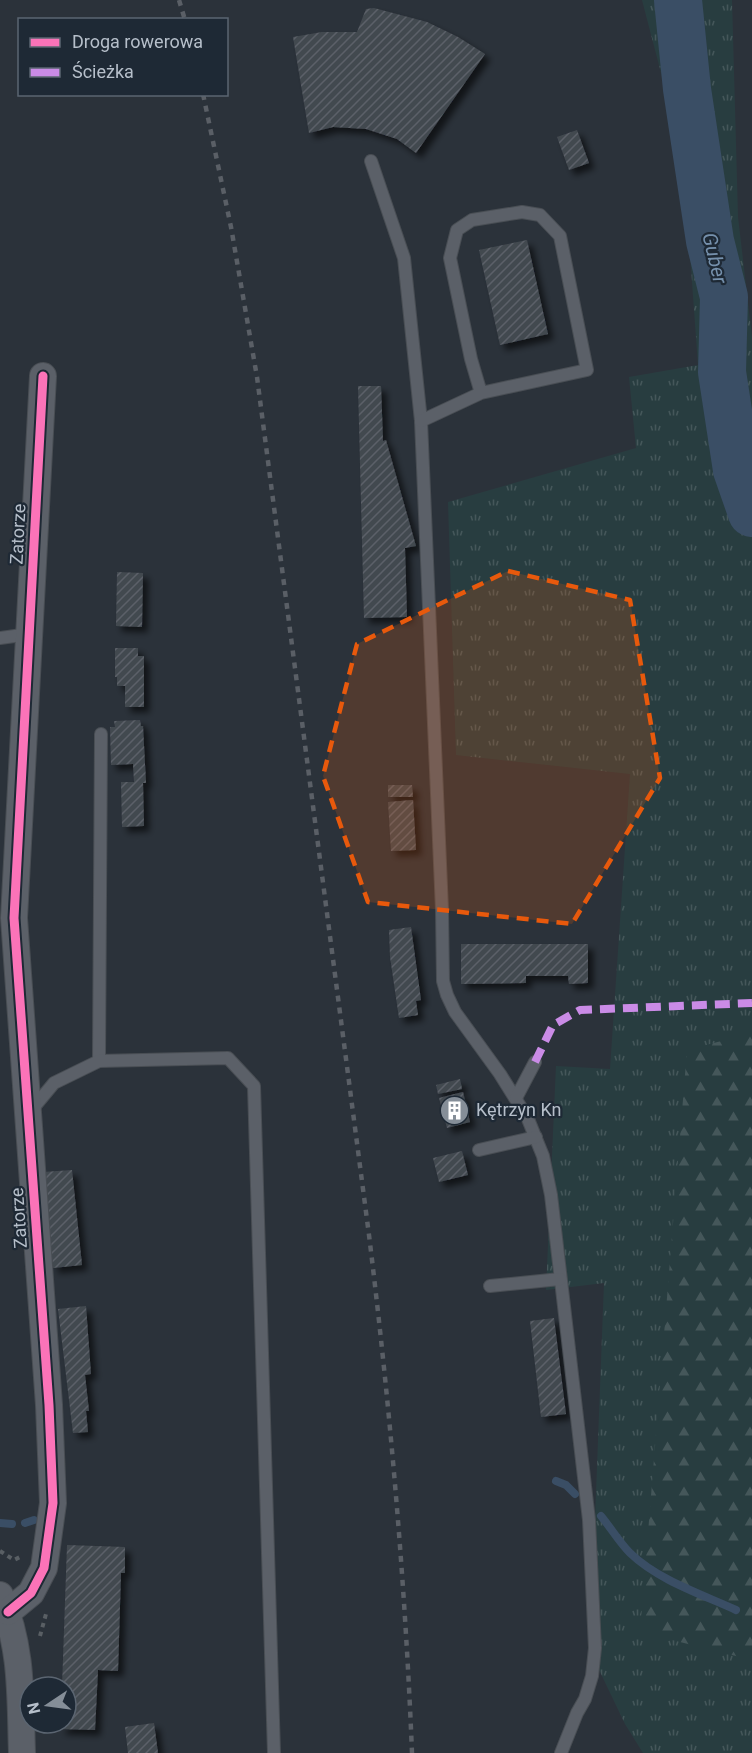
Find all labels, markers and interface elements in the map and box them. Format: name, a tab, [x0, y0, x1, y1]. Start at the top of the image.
legend	[18, 18, 228, 96]
text: Droga rowerowa	[72, 31, 203, 52]
text: Ścieżka	[72, 61, 134, 82]
water label: Guber	[697, 230, 733, 287]
street label: Zatorze	[5, 503, 30, 565]
building icon: Kętrzyn Kn	[439, 1094, 471, 1126]
place label: Kętrzyn Kn	[476, 1099, 561, 1120]
street label: Zatorze	[6, 1187, 31, 1249]
north arrow	[18, 1675, 78, 1735]
text: N	[23, 1701, 44, 1716]

